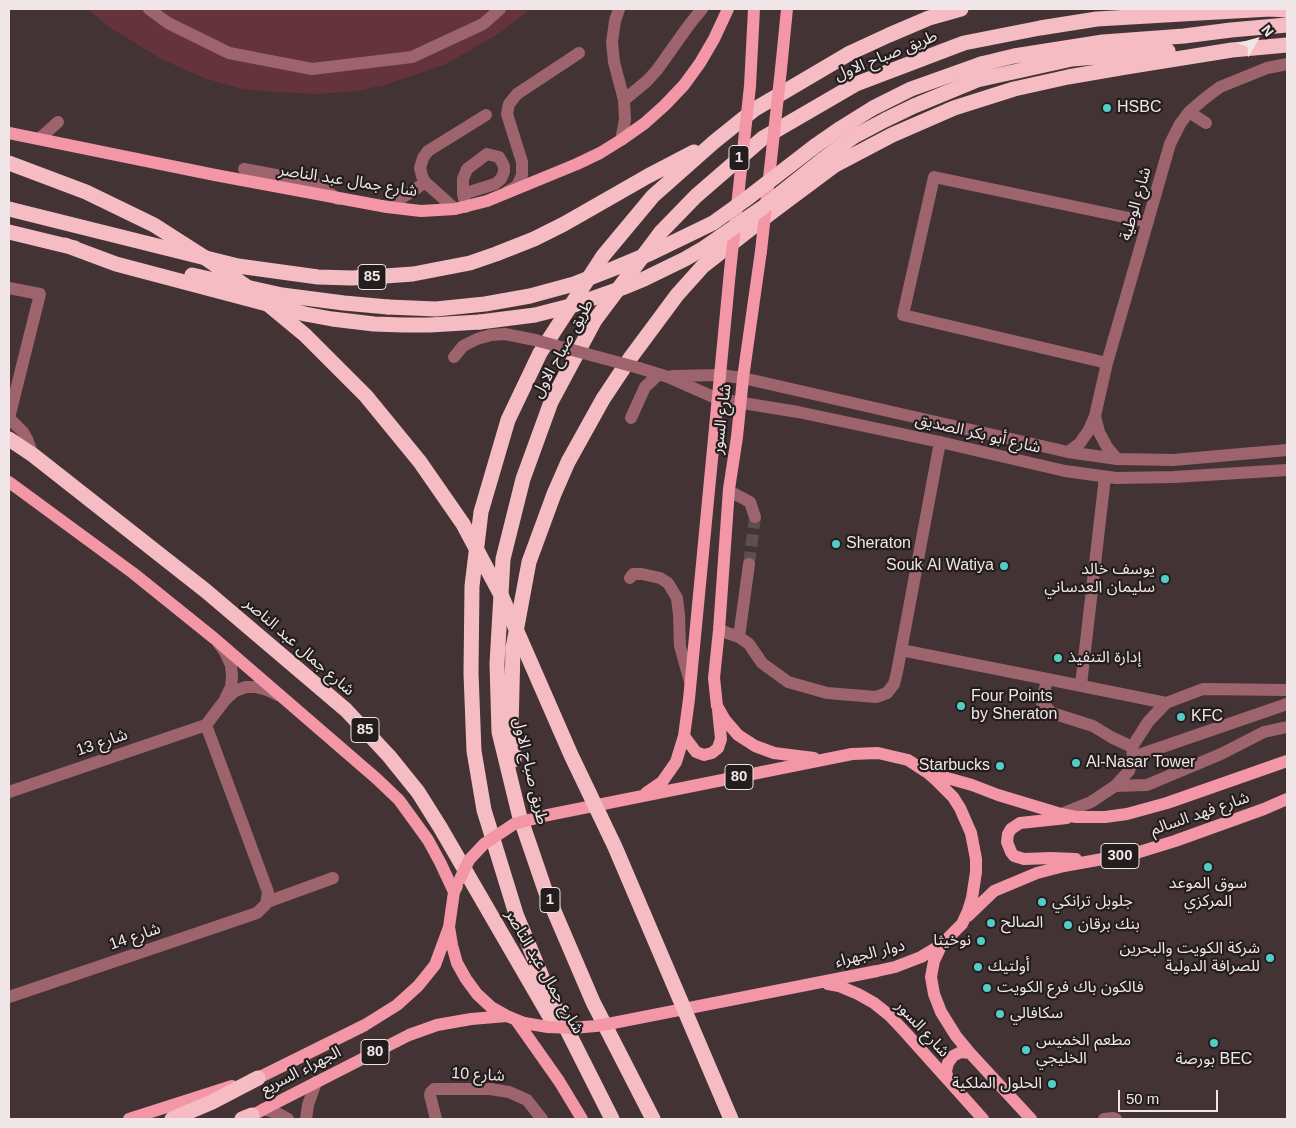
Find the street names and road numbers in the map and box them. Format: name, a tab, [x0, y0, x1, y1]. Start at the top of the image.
street label: طريق صباح الاول	[832, 27, 940, 85]
road number: 1	[729, 146, 749, 170]
street label: شارع جمال عبد الناصر	[277, 161, 419, 201]
street label: شارع الوطية	[1116, 165, 1156, 243]
road number: 85	[358, 264, 386, 290]
street label: طريق صباح الاول	[528, 296, 598, 402]
street label: شارع السور	[708, 383, 736, 455]
street label: شارع أبو بكر الصديق	[913, 410, 1043, 458]
street label: شارع جمال عبد الناصر	[240, 594, 358, 700]
street label: طريق صباح الاول	[508, 715, 552, 827]
road number: 85	[351, 718, 379, 742]
street label: شارع 13	[74, 725, 130, 761]
road number: 80	[725, 764, 753, 790]
street label: شارع فهد السالم	[1148, 788, 1252, 840]
road number: 300	[1101, 844, 1139, 868]
road number: 1	[540, 888, 560, 912]
street label: شارع جمال عبد الناصر	[501, 907, 587, 1037]
street label: شارع 14	[107, 919, 163, 955]
street label: دوار الجهراء	[833, 936, 907, 972]
street label: شارع السور	[891, 997, 953, 1061]
road number: 80	[361, 1040, 389, 1064]
street label: الجهراء السريع	[258, 1043, 344, 1099]
street label: شارع 10	[451, 1064, 505, 1086]

